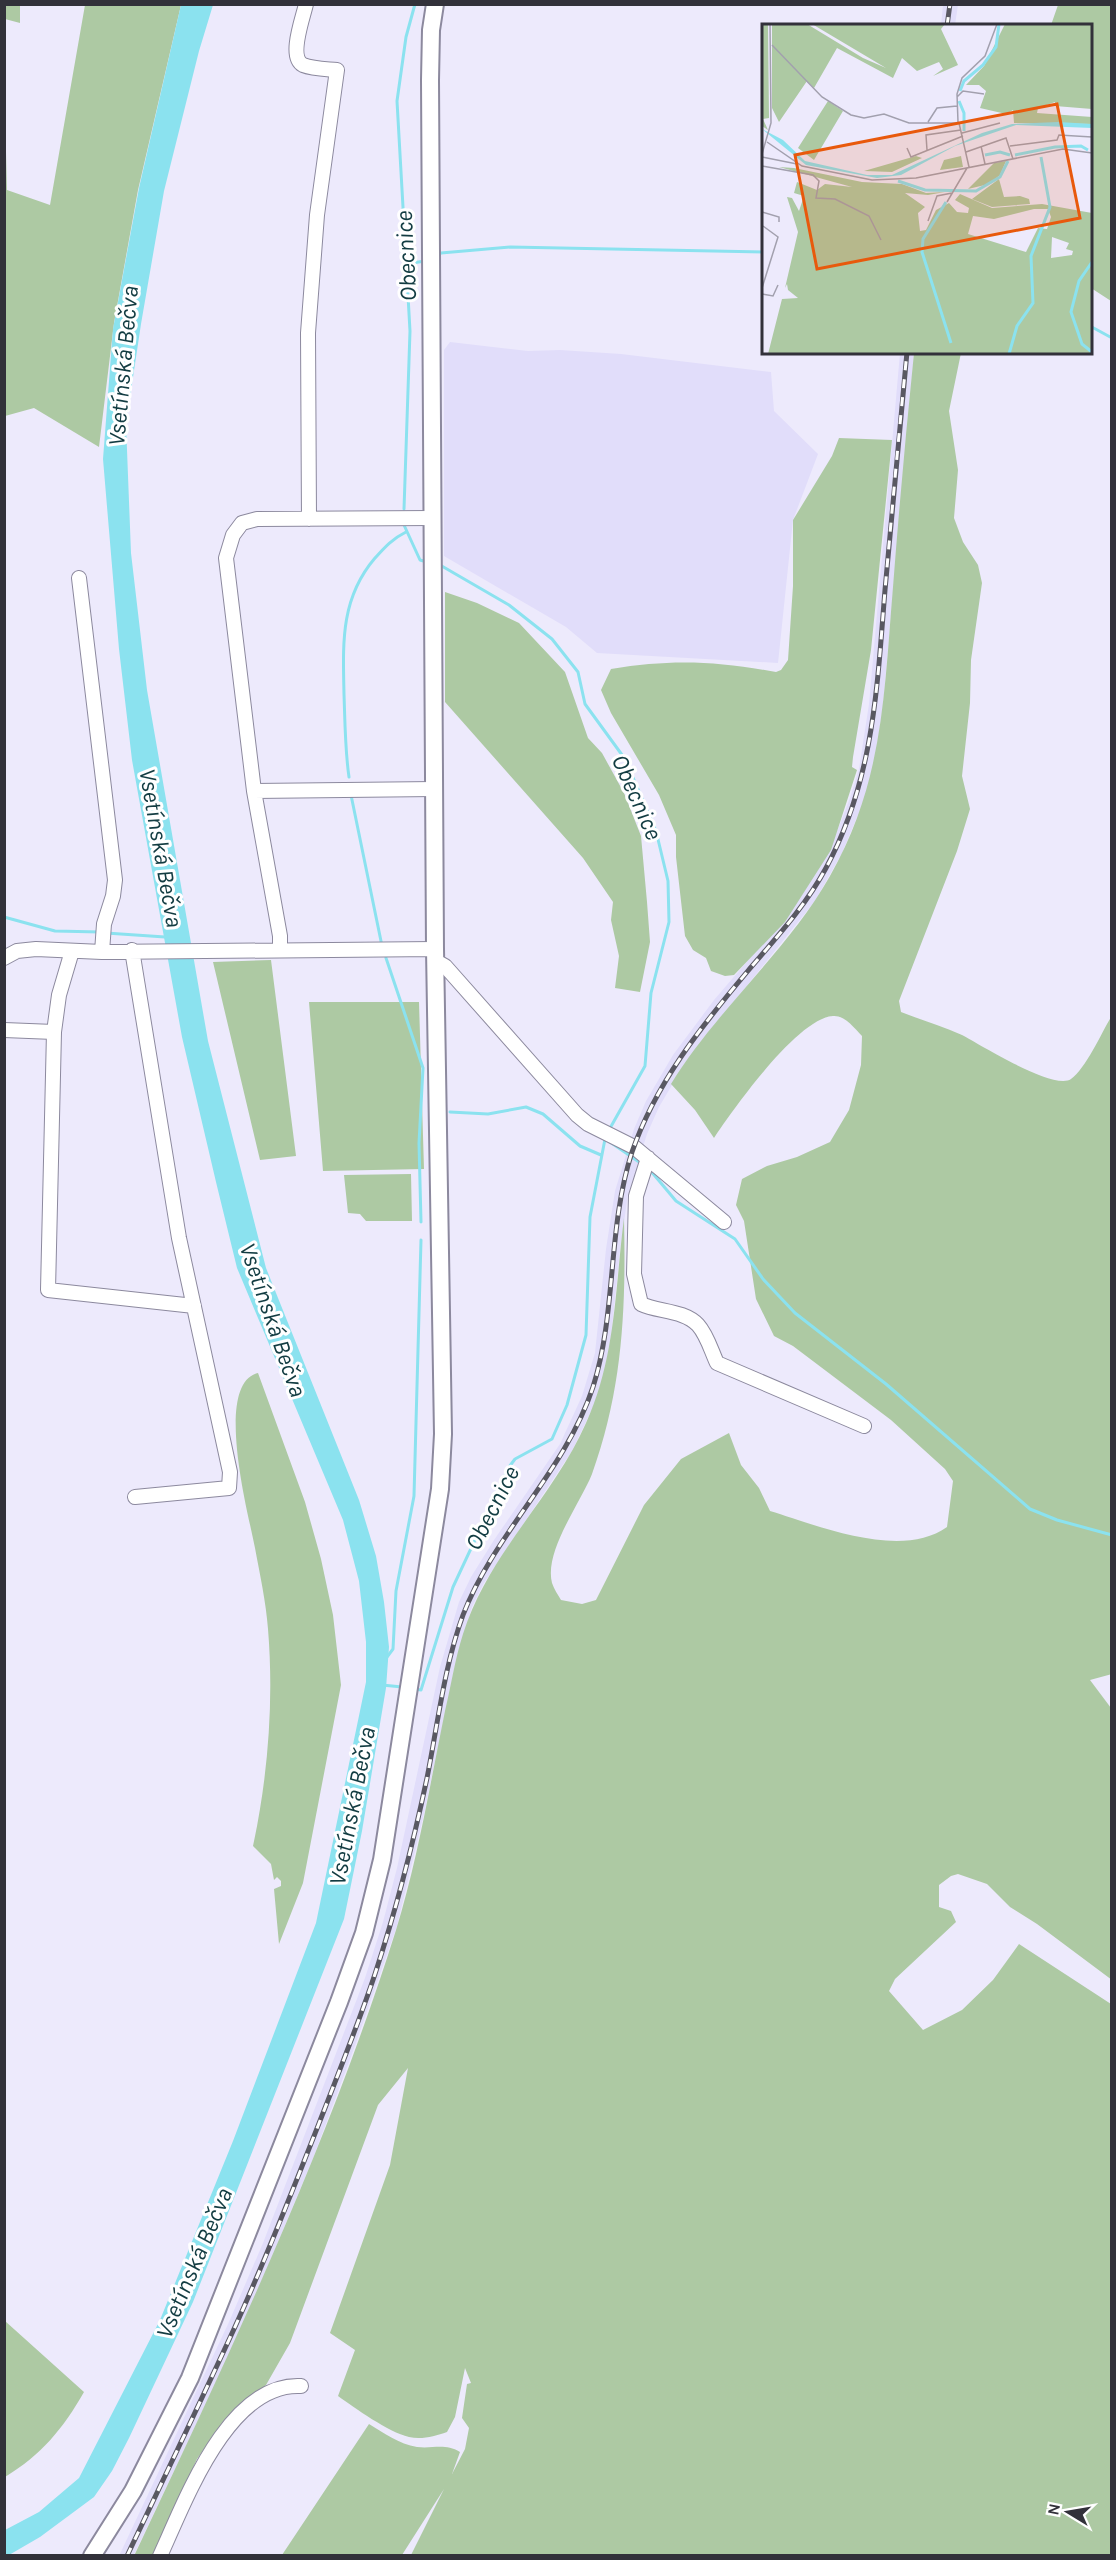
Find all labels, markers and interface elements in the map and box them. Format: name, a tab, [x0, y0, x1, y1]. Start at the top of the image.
inset map	[762, 24, 1092, 354]
water label: Obecnice	[390, 210, 422, 302]
water label: Vsetínská Bečva	[102, 285, 144, 447]
water label: Obecnice	[606, 750, 668, 844]
water label: Vsetínská Bečva	[133, 766, 189, 930]
water label: Vsetínská Bečva	[234, 1239, 312, 1401]
water label: Obecnice	[459, 1461, 525, 1555]
water label: Vsetínská Bečva	[323, 1724, 381, 1888]
water label: Vsetínská Bečva	[150, 2183, 238, 2343]
north arrow	[1038, 2482, 1098, 2542]
text: N	[1043, 2502, 1064, 2517]

